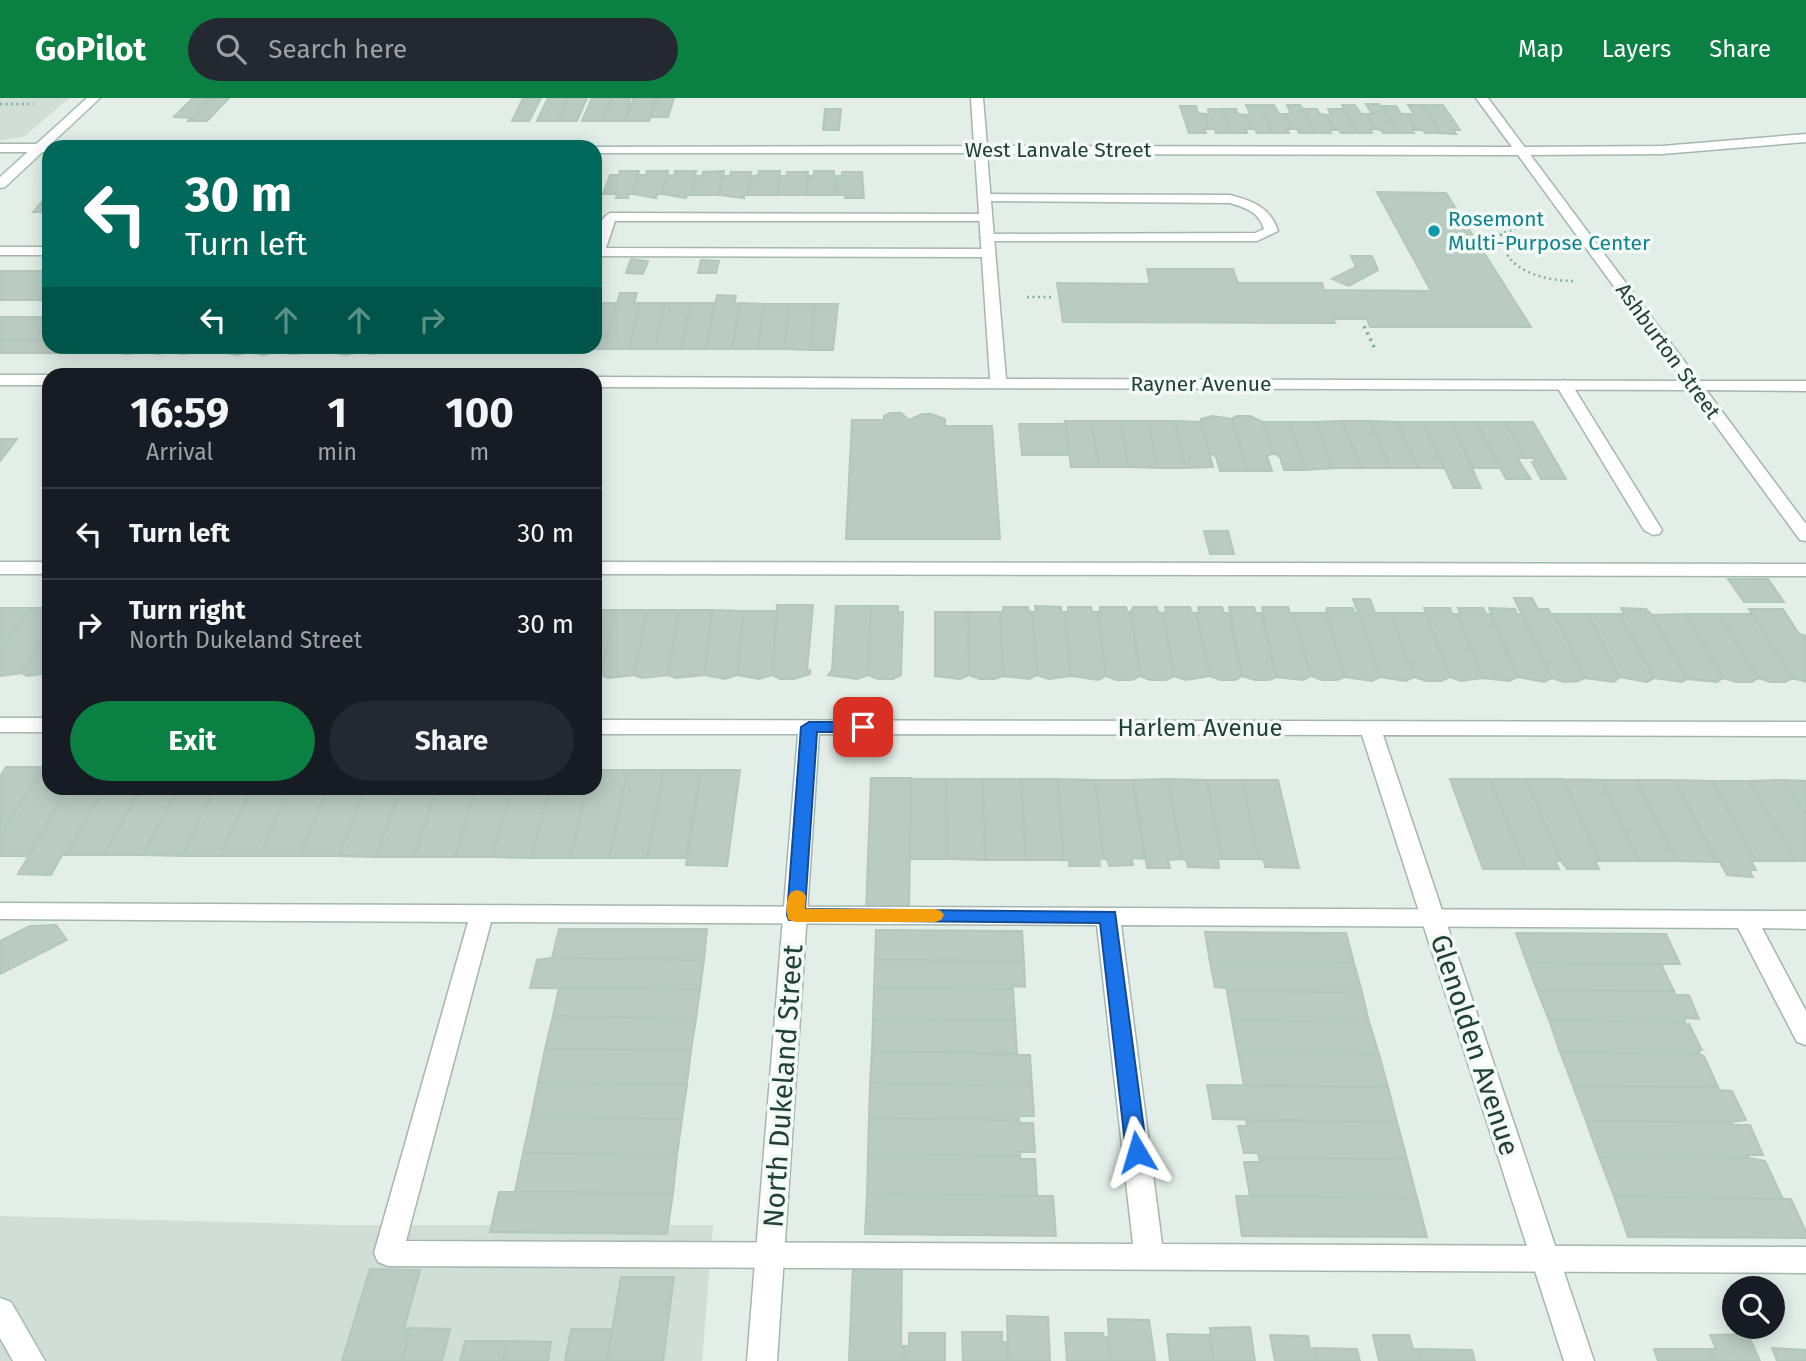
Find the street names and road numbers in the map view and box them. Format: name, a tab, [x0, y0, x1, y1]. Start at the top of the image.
street label: West Lanvale Street	[965, 137, 1152, 163]
street label: Ashburton Street	[1610, 278, 1726, 424]
street label: Rayner Avenue	[1130, 371, 1272, 397]
street label: Harlem Avenue	[1117, 714, 1283, 742]
street label: Glenolden Avenue	[1424, 930, 1526, 1160]
street label: North Dukeland Street	[757, 942, 809, 1229]

